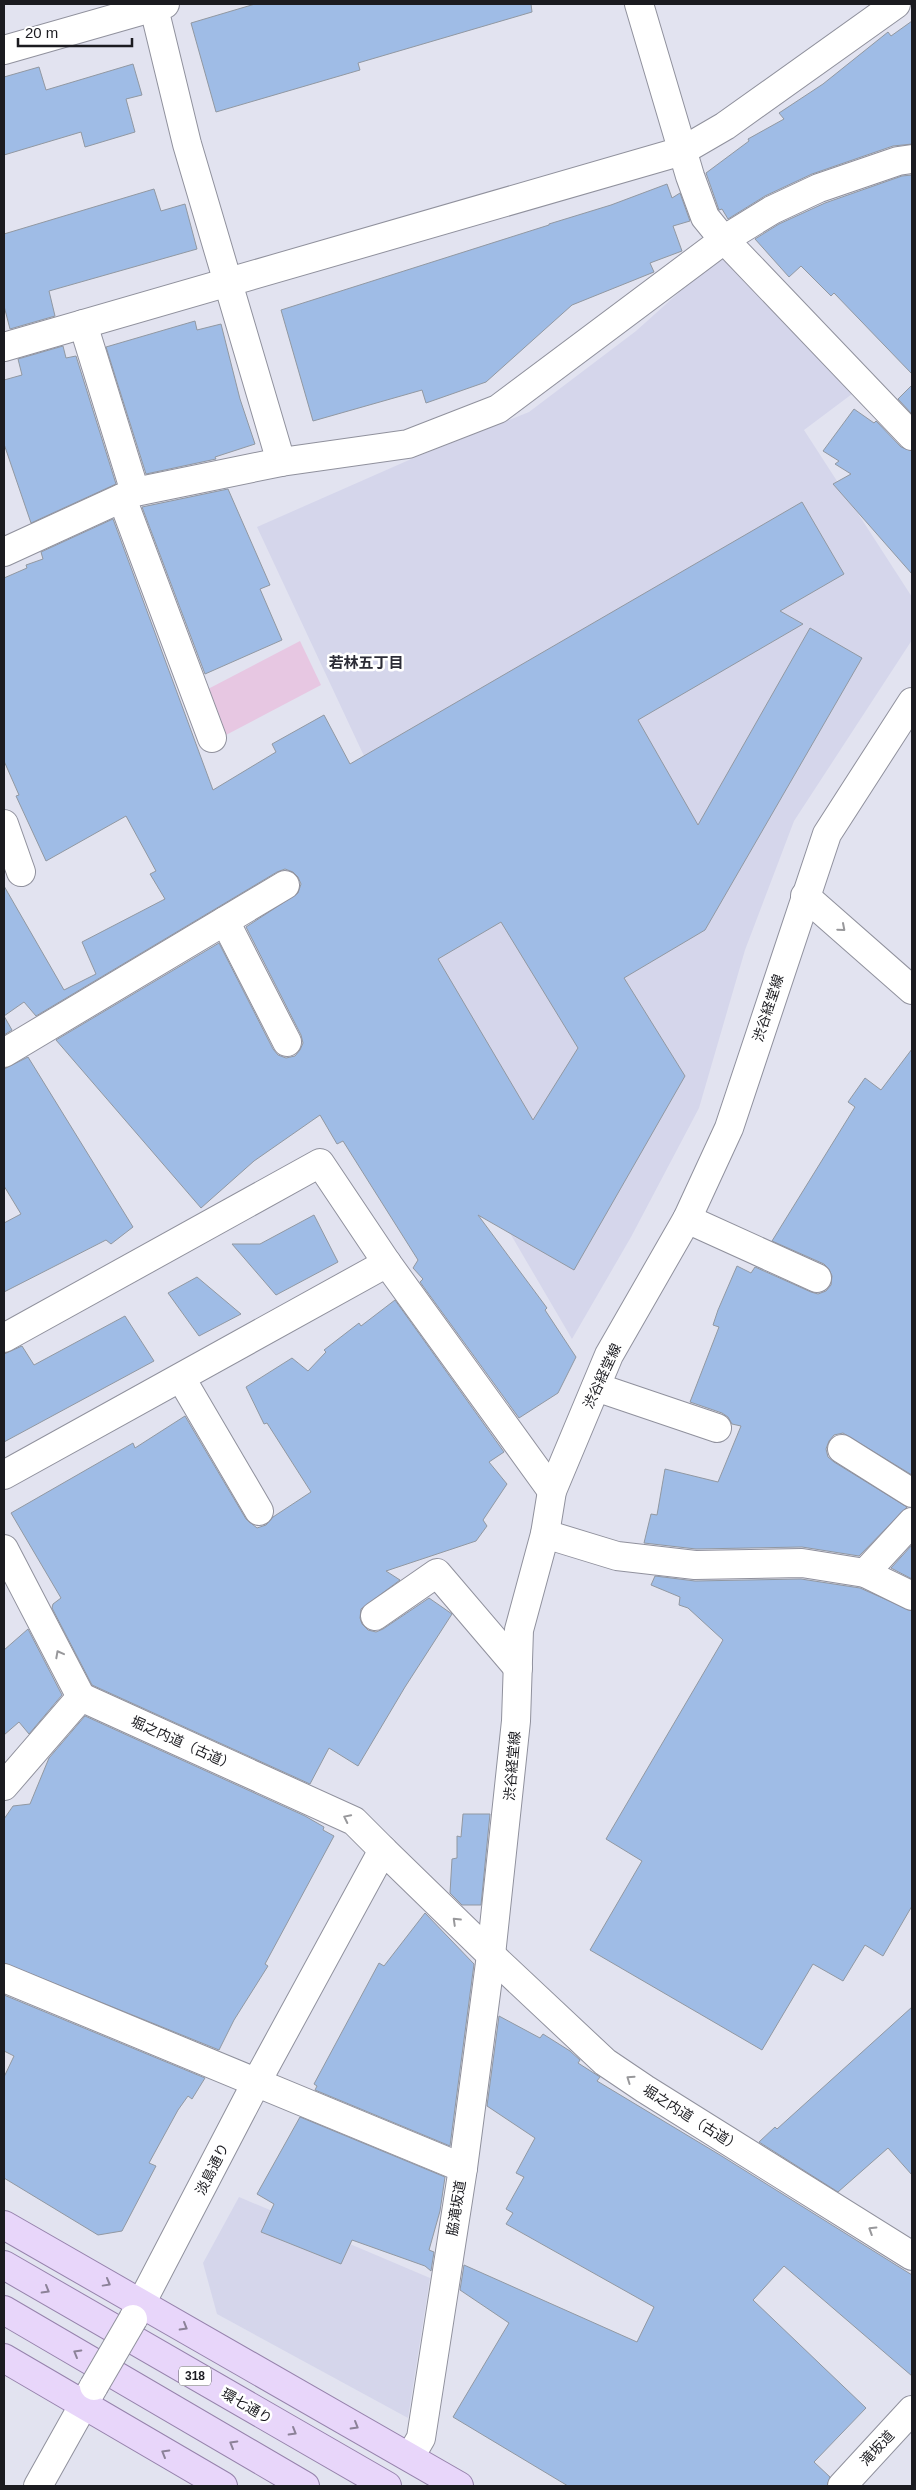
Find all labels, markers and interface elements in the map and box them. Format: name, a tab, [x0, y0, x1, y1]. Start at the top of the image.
scale bar	[18, 15, 131, 47]
text: 20 m	[25, 24, 58, 41]
district label: 若林五丁目	[328, 654, 404, 671]
one-way arrow	[836, 923, 845, 931]
street label: 渋谷経堂線	[750, 972, 786, 1044]
street label: 渋谷経堂線	[580, 1341, 624, 1411]
one-way arrow	[55, 1650, 65, 1659]
street label: 堀之内道（古道）	[129, 1713, 237, 1773]
street label: 渋谷経堂線	[501, 1730, 523, 1802]
one-way arrow	[343, 1814, 352, 1824]
one-way arrow	[453, 1918, 462, 1927]
one-way arrow	[626, 2076, 636, 2085]
street label: 堀之内道（古道）	[640, 2082, 744, 2154]
street label: 淡島通り	[192, 2140, 232, 2198]
street label: 脇滝坂道	[444, 2179, 468, 2237]
one-way arrow	[868, 2226, 877, 2236]
one-way arrow	[102, 2277, 111, 2287]
one-way arrow	[41, 2283, 50, 2293]
one-way arrow	[178, 2320, 187, 2330]
one-way arrow	[74, 2350, 83, 2360]
road number: 318	[179, 2366, 211, 2386]
street label: 環七通り	[219, 2385, 275, 2427]
one-way arrow	[349, 2419, 358, 2429]
one-way arrow	[287, 2426, 296, 2436]
street label: 滝坂道	[857, 2427, 897, 2469]
one-way arrow	[229, 2440, 238, 2450]
one-way arrow	[162, 2450, 171, 2460]

